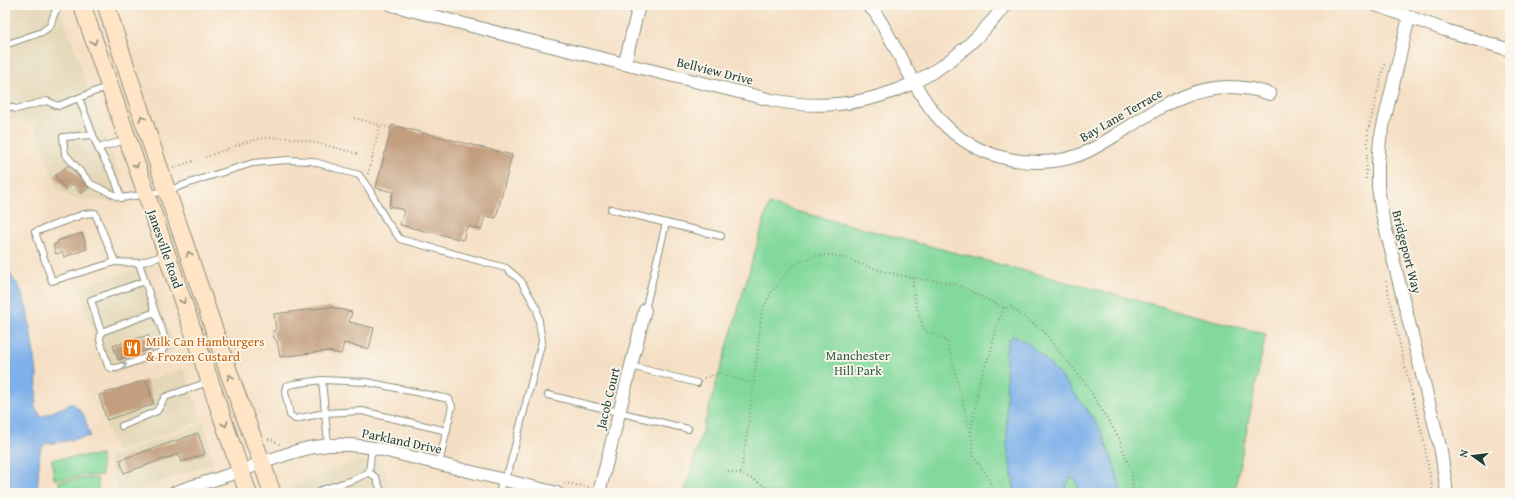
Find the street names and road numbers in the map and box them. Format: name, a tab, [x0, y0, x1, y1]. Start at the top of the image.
street label: Bellview Drive	[675, 52, 755, 90]
street label: Bay Lane Terrace	[1076, 84, 1166, 146]
street label: Janesville Road	[142, 205, 187, 291]
street label: Bridgeport Way	[1387, 208, 1427, 296]
street label: Jacob Court	[591, 365, 625, 433]
street label: Parkland Drive	[360, 423, 444, 459]

